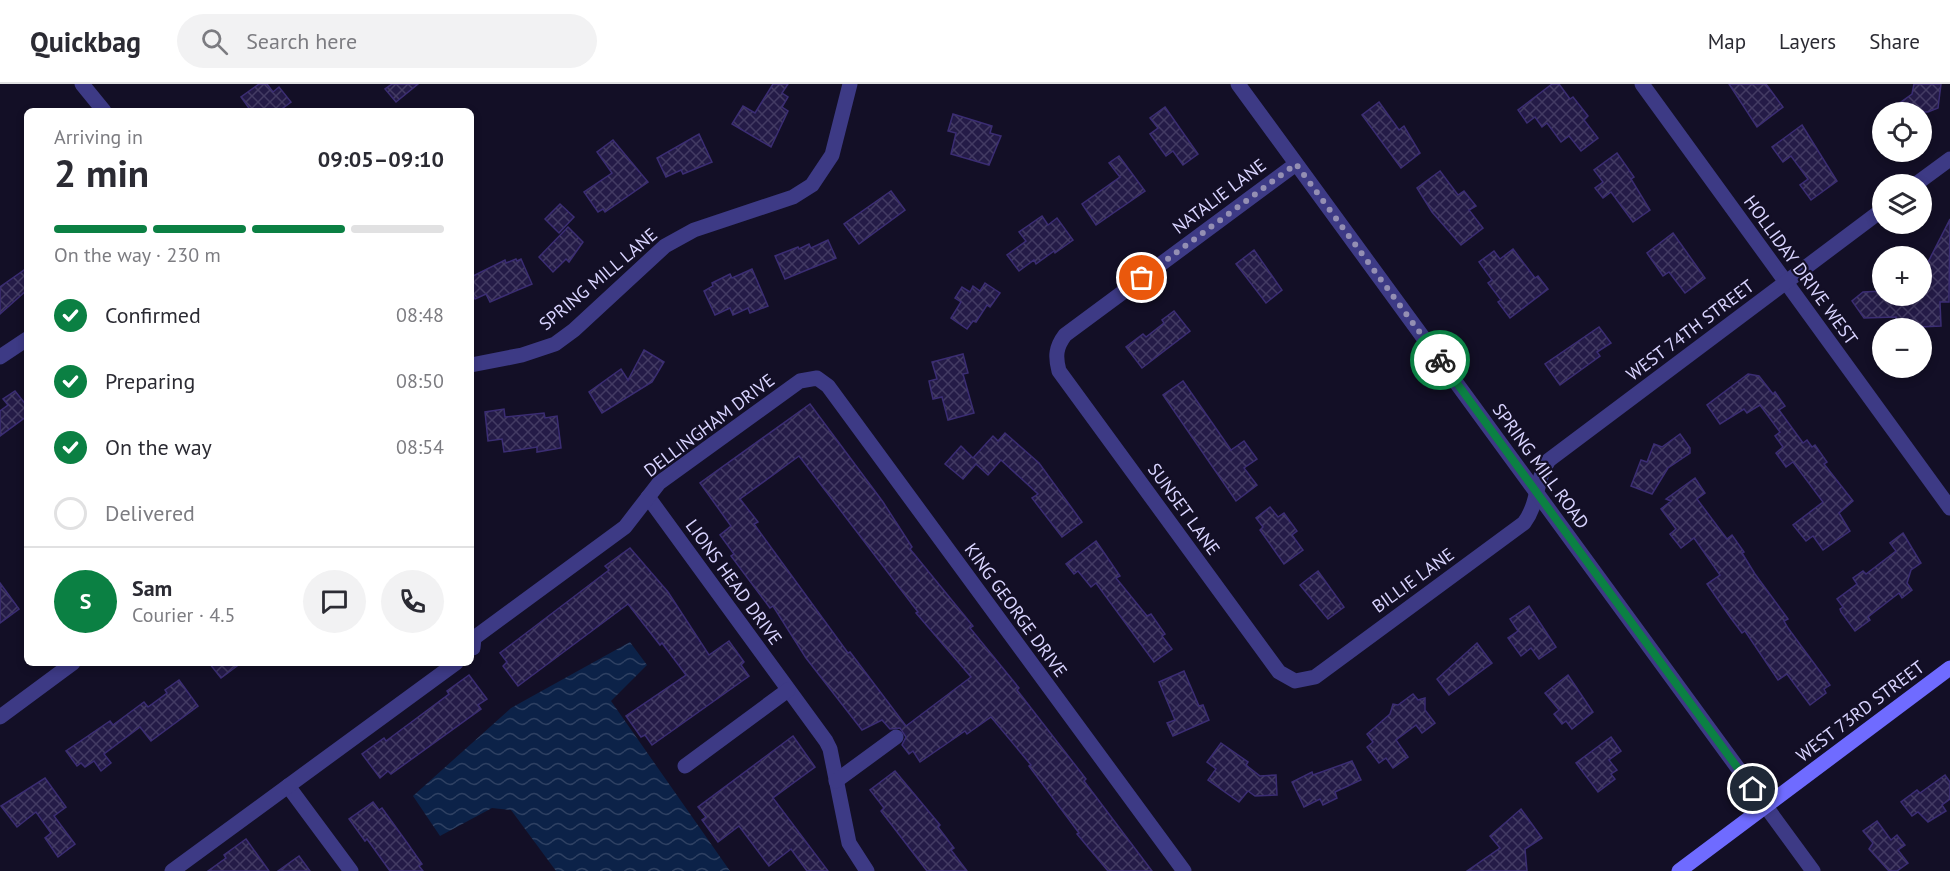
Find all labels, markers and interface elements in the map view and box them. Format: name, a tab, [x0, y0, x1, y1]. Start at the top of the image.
search box	[177, 14, 597, 68]
text: Quickbag	[30, 23, 141, 60]
icon: search	[198, 25, 231, 58]
text: Search here	[246, 27, 357, 55]
text: Map	[1708, 28, 1746, 55]
text: Layers	[1779, 28, 1836, 55]
text: Share	[1869, 28, 1920, 55]
map controls	[1872, 102, 1932, 378]
button: locate	[1872, 102, 1932, 162]
text: Arriving in	[54, 124, 143, 150]
text: 09:05–09:10	[318, 145, 444, 173]
text: 2 min	[54, 147, 149, 198]
street label: NATALIE LANE	[1168, 153, 1270, 239]
button: layers	[1872, 174, 1932, 234]
street label: HOLLIDAY DRIVE WEST	[1739, 191, 1863, 349]
street label: SPRING MILL LANE	[534, 223, 662, 335]
text: On the way · 230 m	[54, 242, 221, 268]
button: +	[1872, 246, 1932, 306]
pin	[1116, 252, 1167, 303]
icon: bag	[1125, 261, 1158, 294]
street label: WEST 74TH STREET	[1621, 274, 1759, 386]
icon: check	[54, 299, 87, 332]
text: Confirmed	[105, 301, 201, 329]
text: 08:48	[396, 302, 444, 328]
button: −	[1872, 318, 1932, 378]
courier	[1410, 330, 1470, 390]
icon: bike	[1424, 344, 1457, 377]
icon: check	[54, 365, 87, 398]
text: Preparing	[105, 367, 195, 395]
text: 08:50	[396, 368, 444, 394]
street label: DELLINGHAM DRIVE	[639, 368, 779, 482]
street label: SPRING MILL ROAD	[1488, 399, 1594, 533]
icon: check	[54, 431, 87, 464]
text: On the way	[105, 433, 212, 461]
text: 08:54	[396, 434, 444, 460]
street label: SUNSET LANE	[1143, 458, 1225, 560]
text: Delivered	[105, 499, 195, 527]
street label: LIONS HEAD DRIVE	[681, 515, 787, 649]
street label: KING GEORGE DRIVE	[960, 538, 1072, 682]
street label: BILLIE LANE	[1368, 543, 1458, 617]
button: chat	[303, 570, 366, 633]
button: phone	[381, 570, 444, 633]
text: Sam	[132, 574, 172, 602]
text: S	[80, 587, 91, 615]
text: Courier · 4.5	[132, 602, 235, 628]
street label: WEST 73RD STREET	[1791, 655, 1929, 767]
pin	[1727, 763, 1778, 814]
icon: home	[1736, 772, 1769, 805]

